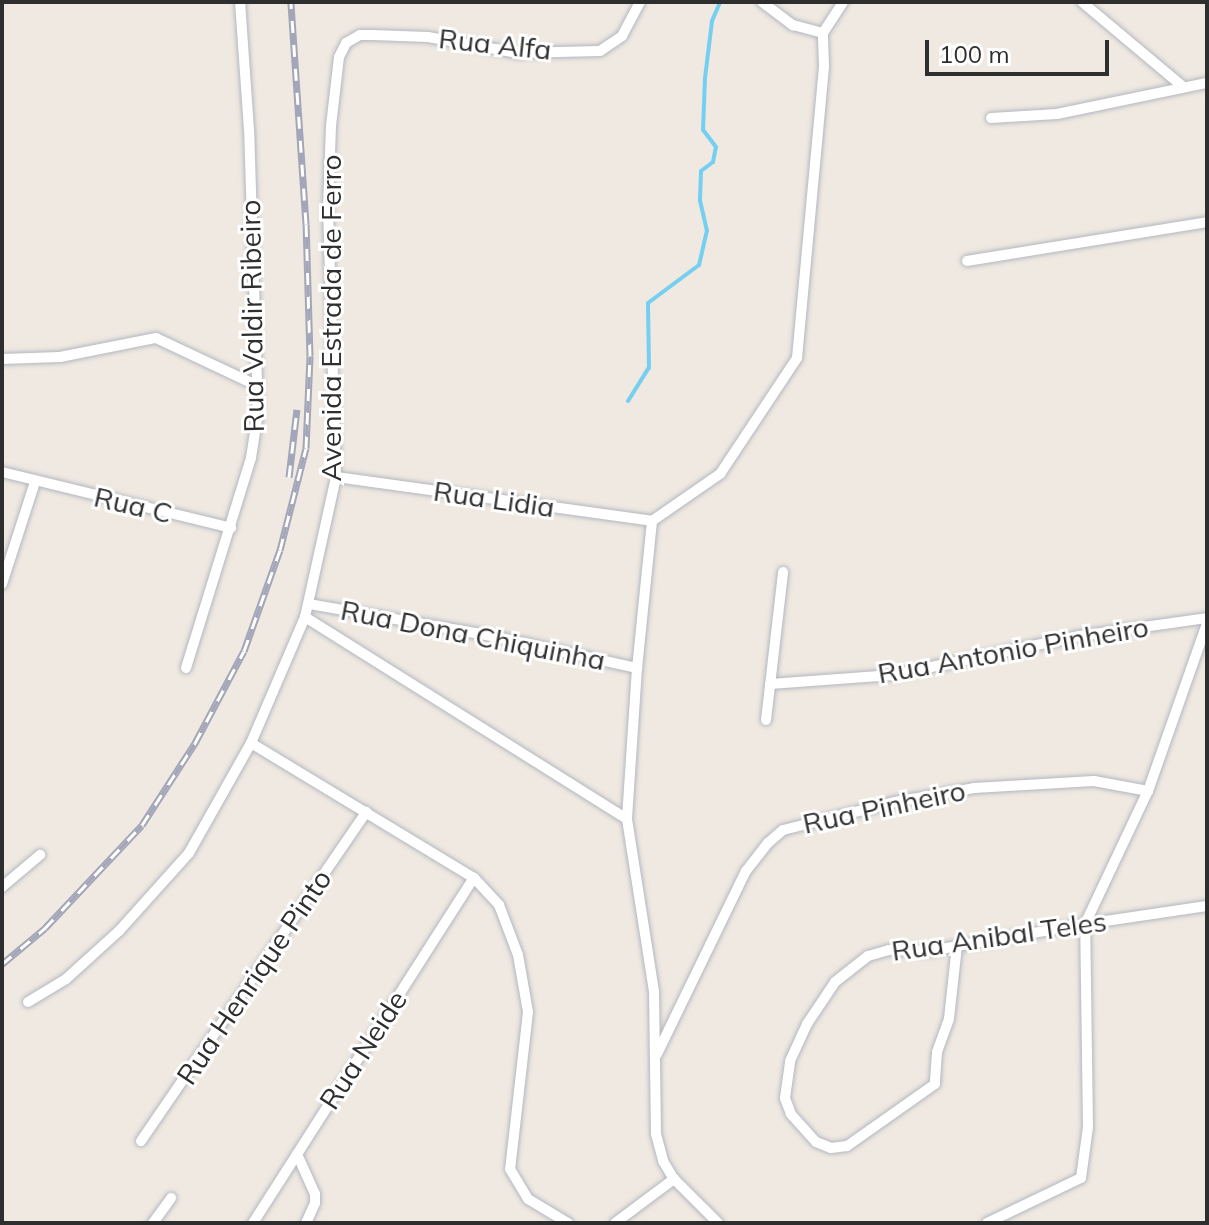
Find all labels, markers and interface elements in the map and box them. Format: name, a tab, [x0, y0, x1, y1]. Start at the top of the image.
street label: Rua Alfa	[437, 21, 553, 67]
scale bar	[929, 24, 1113, 74]
text: 100 m	[939, 39, 1010, 69]
street label: Avenida Estrada de Ferro	[314, 154, 348, 482]
street label: Rua Valdir Ribeiro	[233, 199, 271, 433]
street label: Rua Lidia	[431, 474, 557, 524]
street label: Rua C	[91, 480, 175, 530]
street label: Rua Dona Chiquinha	[338, 593, 608, 677]
street label: Rua Antonio Pinheiro	[875, 610, 1151, 690]
street label: Rua Pinheiro	[800, 773, 968, 841]
street label: Rua Henrique Pinto	[170, 863, 338, 1091]
street label: Rua Anibal Teles	[889, 904, 1109, 968]
street label: Rua Neide	[312, 984, 414, 1116]

